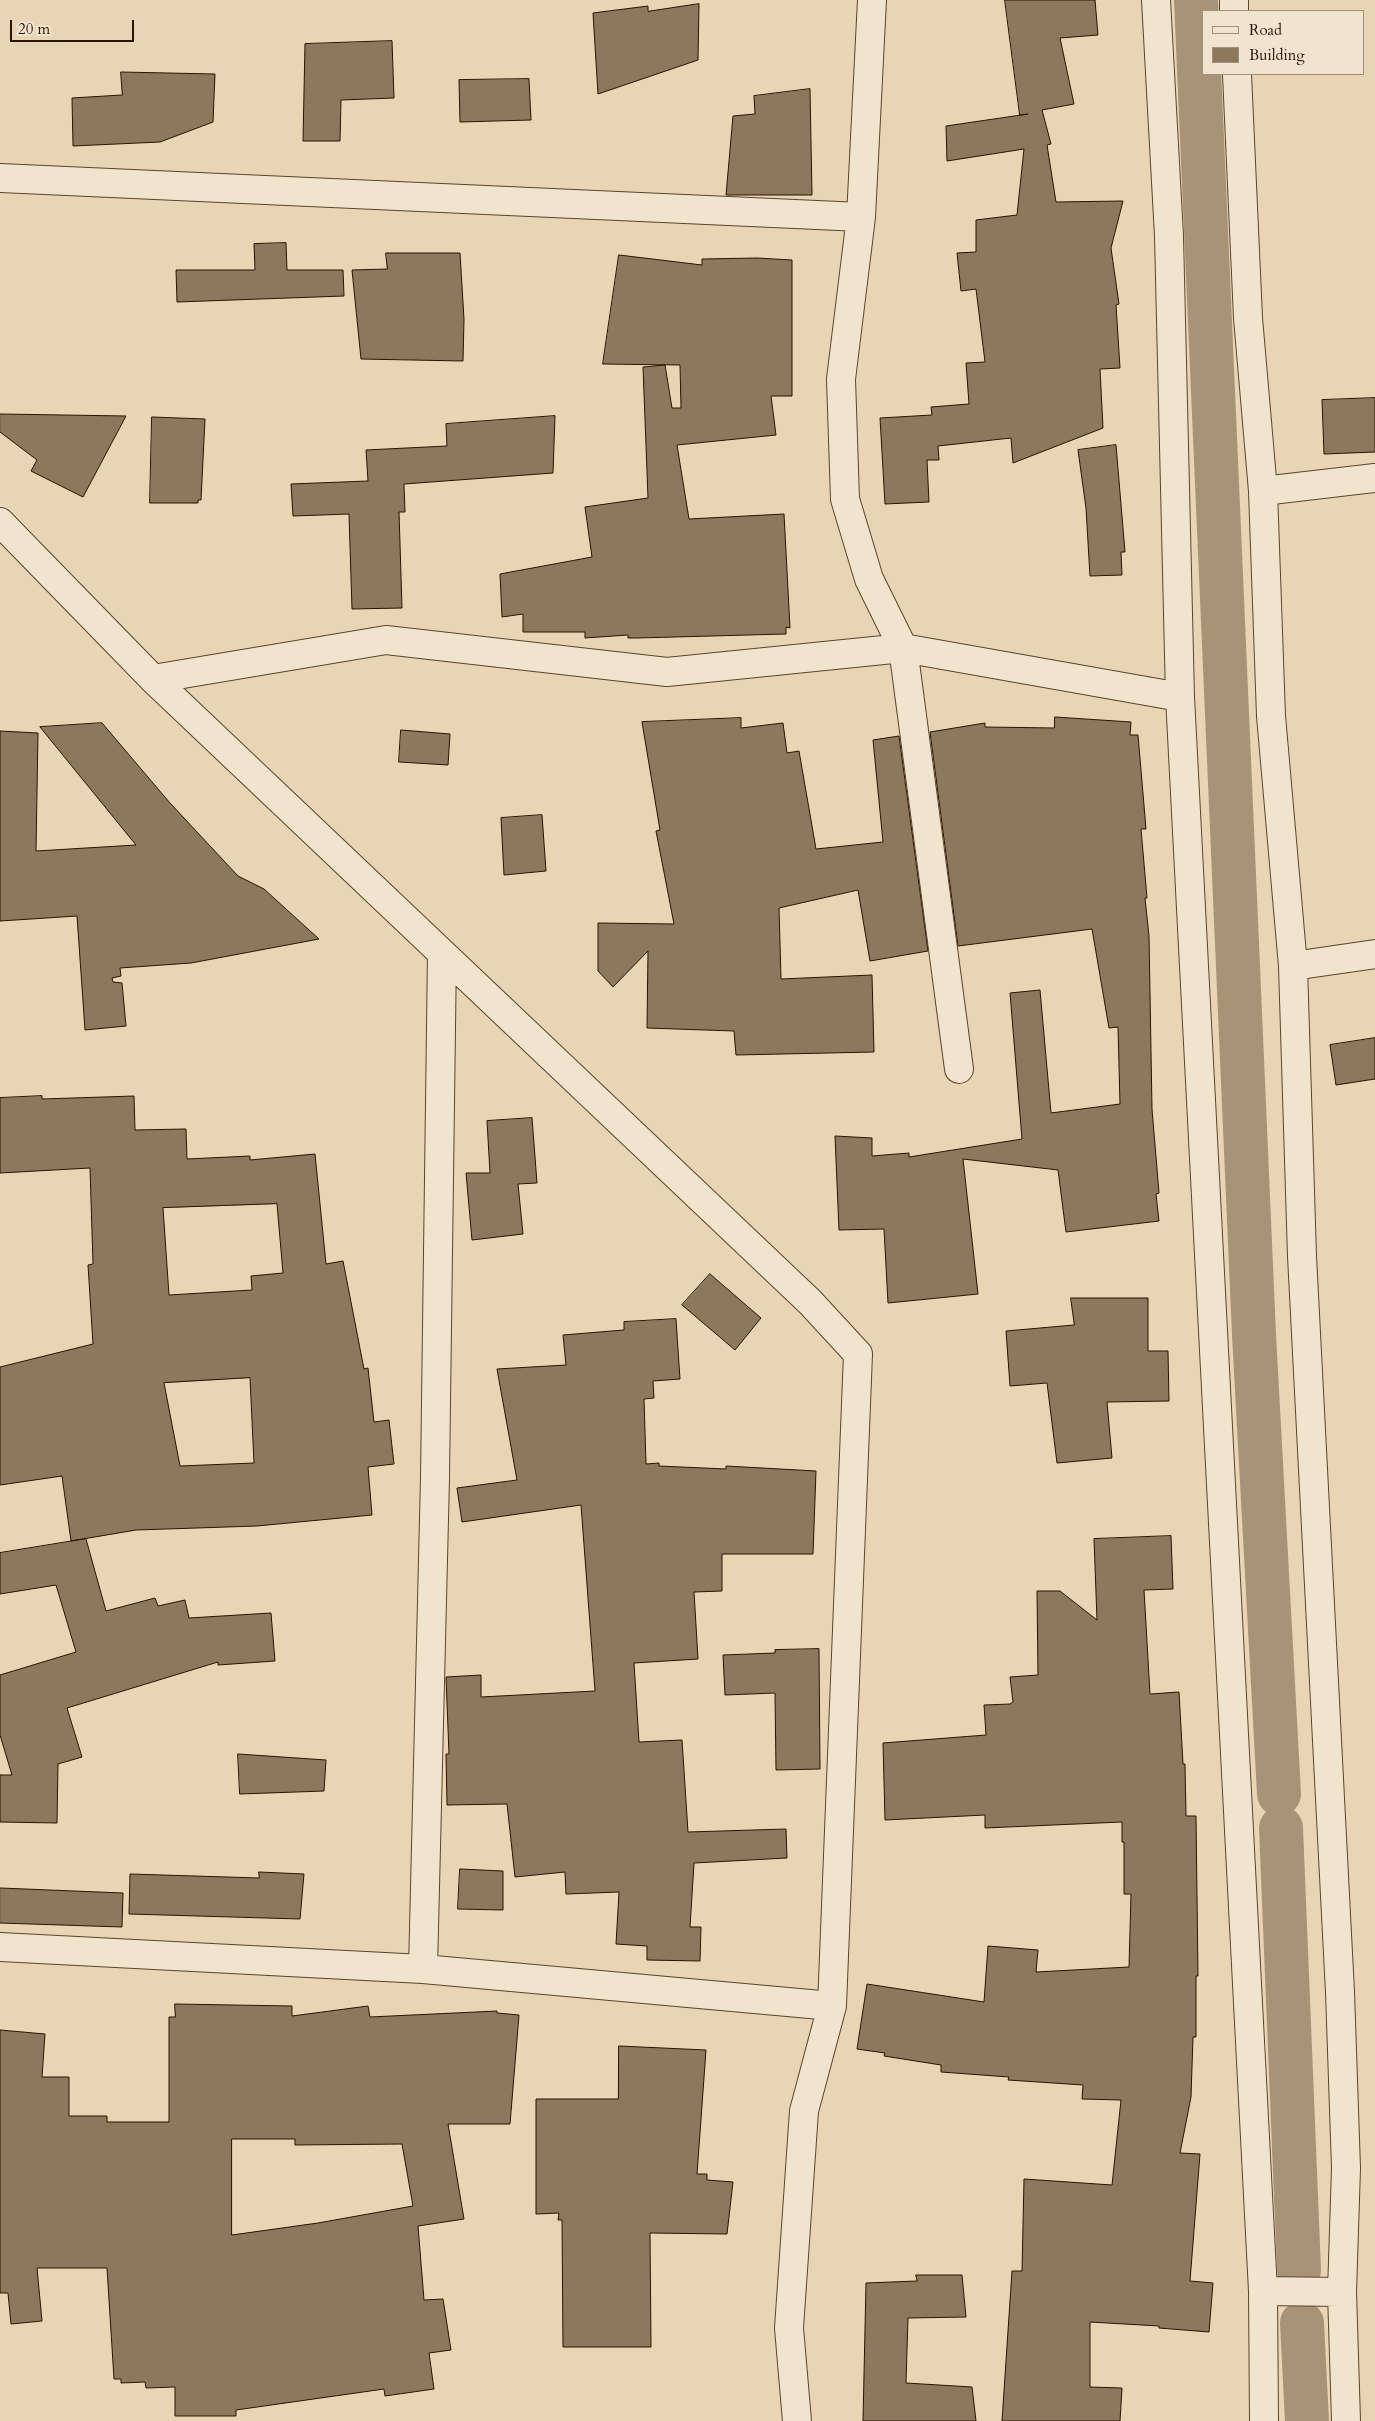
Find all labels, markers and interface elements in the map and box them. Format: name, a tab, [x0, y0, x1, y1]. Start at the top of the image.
scale bar	[12, 10, 136, 42]
legend	[1202, 10, 1365, 75]
text: 20 m	[18, 19, 50, 39]
text: Road	[1249, 20, 1282, 40]
text: Building	[1249, 45, 1305, 65]

